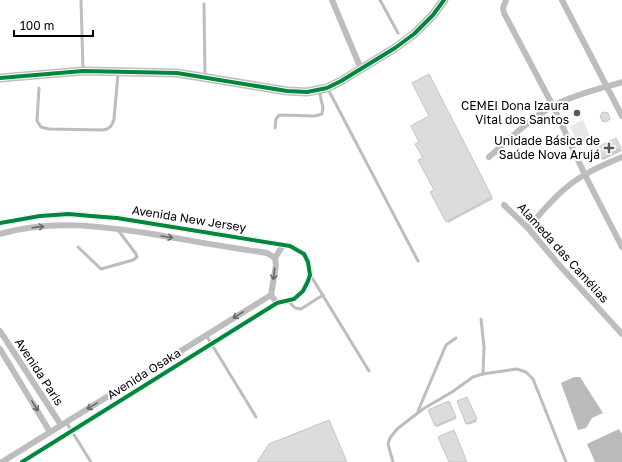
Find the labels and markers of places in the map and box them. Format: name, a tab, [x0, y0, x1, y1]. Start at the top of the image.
place label: CEMEI Dona Izaura Vital dos Santos	[461, 98, 569, 127]
marker: CEMEI Dona Izaura Vital dos Santos	[572, 108, 582, 118]
place label: Unidade Básica de Saúde Nova Arujá	[494, 133, 600, 162]
marker: Unidade Básica de Saúde Nova Arujá	[603, 142, 615, 154]

